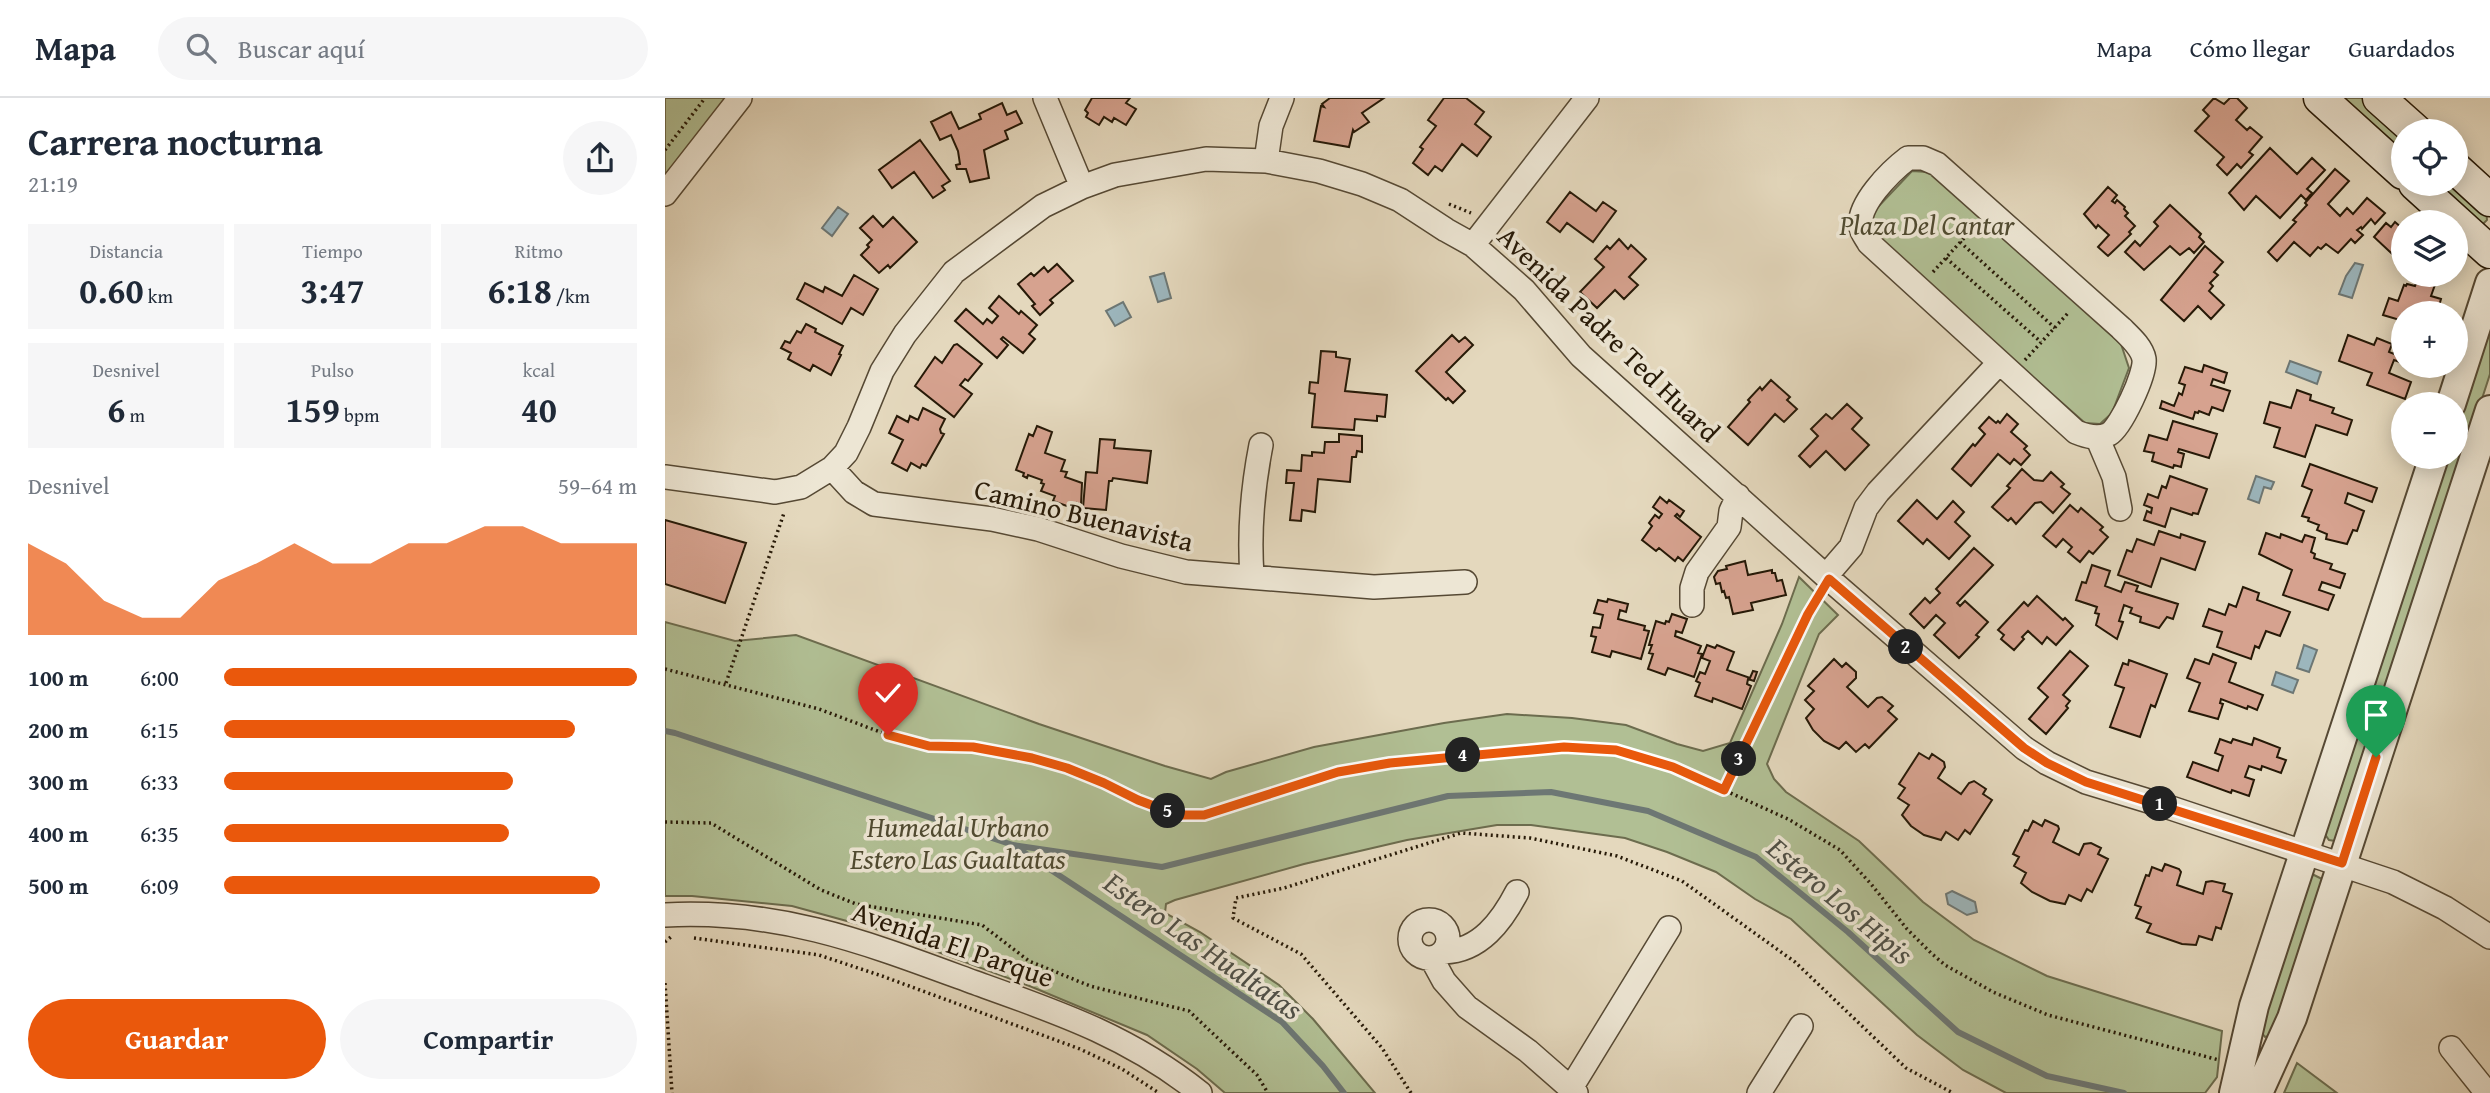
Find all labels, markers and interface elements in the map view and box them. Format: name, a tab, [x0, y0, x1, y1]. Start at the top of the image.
search box	[158, 17, 648, 80]
text: Mapa	[35, 24, 116, 72]
icon: search	[182, 29, 220, 67]
text: Buscar aquí	[238, 29, 365, 68]
text: Mapa	[2096, 31, 2152, 66]
text: Cómo llegar	[2190, 31, 2310, 66]
text: Guardados	[2348, 31, 2455, 66]
text: Carrera nocturna	[28, 113, 323, 169]
map controls	[2391, 119, 2468, 469]
button: locate	[2391, 119, 2468, 196]
button: share	[563, 121, 637, 195]
text: 21:19	[28, 167, 78, 200]
park label: Plaza Del Cantar	[1838, 204, 2016, 245]
button: layers	[2391, 210, 2468, 287]
street label: Avenida Padre Ted Huard	[1489, 216, 1730, 451]
text: Distancia	[89, 237, 163, 265]
text: Tiempo	[302, 237, 363, 265]
text: Ritmo	[515, 237, 563, 265]
text: 0.60	[79, 265, 144, 316]
text: 3:47	[300, 265, 365, 316]
text: 6:18	[488, 265, 552, 316]
text: km	[144, 282, 173, 310]
text: /km	[552, 282, 590, 310]
button: +	[2391, 301, 2468, 378]
text: Desnivel	[93, 356, 160, 384]
text: Pulso	[311, 356, 354, 384]
text: kcal	[523, 356, 555, 384]
text: 6	[107, 384, 125, 435]
text: 159	[285, 384, 340, 435]
text: 40	[521, 384, 557, 435]
button: −	[2391, 392, 2468, 469]
text: m	[125, 401, 145, 429]
text: bpm	[340, 401, 380, 429]
street label: Camino Buenavista	[970, 468, 1199, 562]
text: Desnivel	[28, 469, 109, 502]
text: 59–64 m	[558, 469, 637, 502]
pin: 2	[1889, 630, 1923, 664]
text: 2	[1901, 632, 1910, 660]
text: 100 m	[28, 661, 89, 694]
text: 6:00	[140, 661, 179, 694]
pin	[858, 663, 918, 735]
icon: check	[869, 674, 907, 712]
pin	[2346, 685, 2406, 757]
icon: arrive	[2357, 696, 2395, 734]
text: 200 m	[28, 713, 89, 746]
text: 6:15	[140, 713, 179, 746]
pin: 4	[1445, 738, 1481, 772]
text: 4	[1458, 740, 1467, 768]
pin: 3	[1721, 742, 1757, 776]
text: 3	[1734, 744, 1743, 772]
text: 300 m	[28, 765, 89, 798]
text: 6:33	[140, 765, 179, 798]
pin: 1	[2143, 786, 2177, 822]
text: 1	[2155, 789, 2164, 817]
pin: 5	[1151, 794, 1185, 828]
text: 5	[1163, 796, 1172, 824]
park label: Humedal Urbano Estero Las Gualtatas	[849, 806, 1066, 879]
text: 400 m	[28, 817, 89, 850]
text: 6:35	[140, 817, 179, 850]
water label: Estero Los Hipis	[1757, 825, 1923, 975]
water label: Estero Las Hualtatas	[1095, 860, 1312, 1030]
text: 500 m	[28, 869, 89, 902]
text: 6:09	[140, 869, 179, 902]
street label: Avenida El Parque	[847, 890, 1059, 997]
button: Guardar	[28, 999, 326, 1079]
button: Compartir	[340, 999, 637, 1079]

